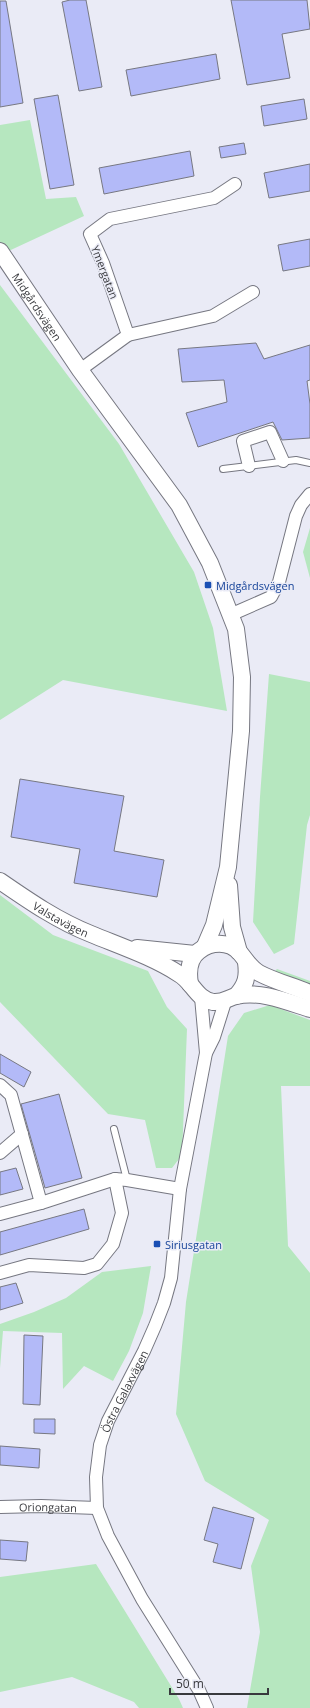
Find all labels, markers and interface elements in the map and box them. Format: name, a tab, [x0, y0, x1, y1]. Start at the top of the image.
street label: Ymergatan	[88, 243, 122, 301]
street label: Midgårdsvägen	[9, 270, 66, 343]
place label: Midgårdsvägen	[216, 578, 294, 593]
marker: Midgårdsvägen	[203, 580, 213, 590]
street label: Valstavägen	[30, 898, 91, 940]
place label: Siriusgatan	[165, 1237, 222, 1252]
marker: Siriusgatan	[152, 1239, 162, 1249]
street label: Östra Galaxvägen	[97, 1347, 151, 1434]
street label: Oriongatan	[19, 1498, 77, 1515]
scale bar	[170, 1670, 268, 1696]
text: 50 m	[176, 1675, 204, 1692]

